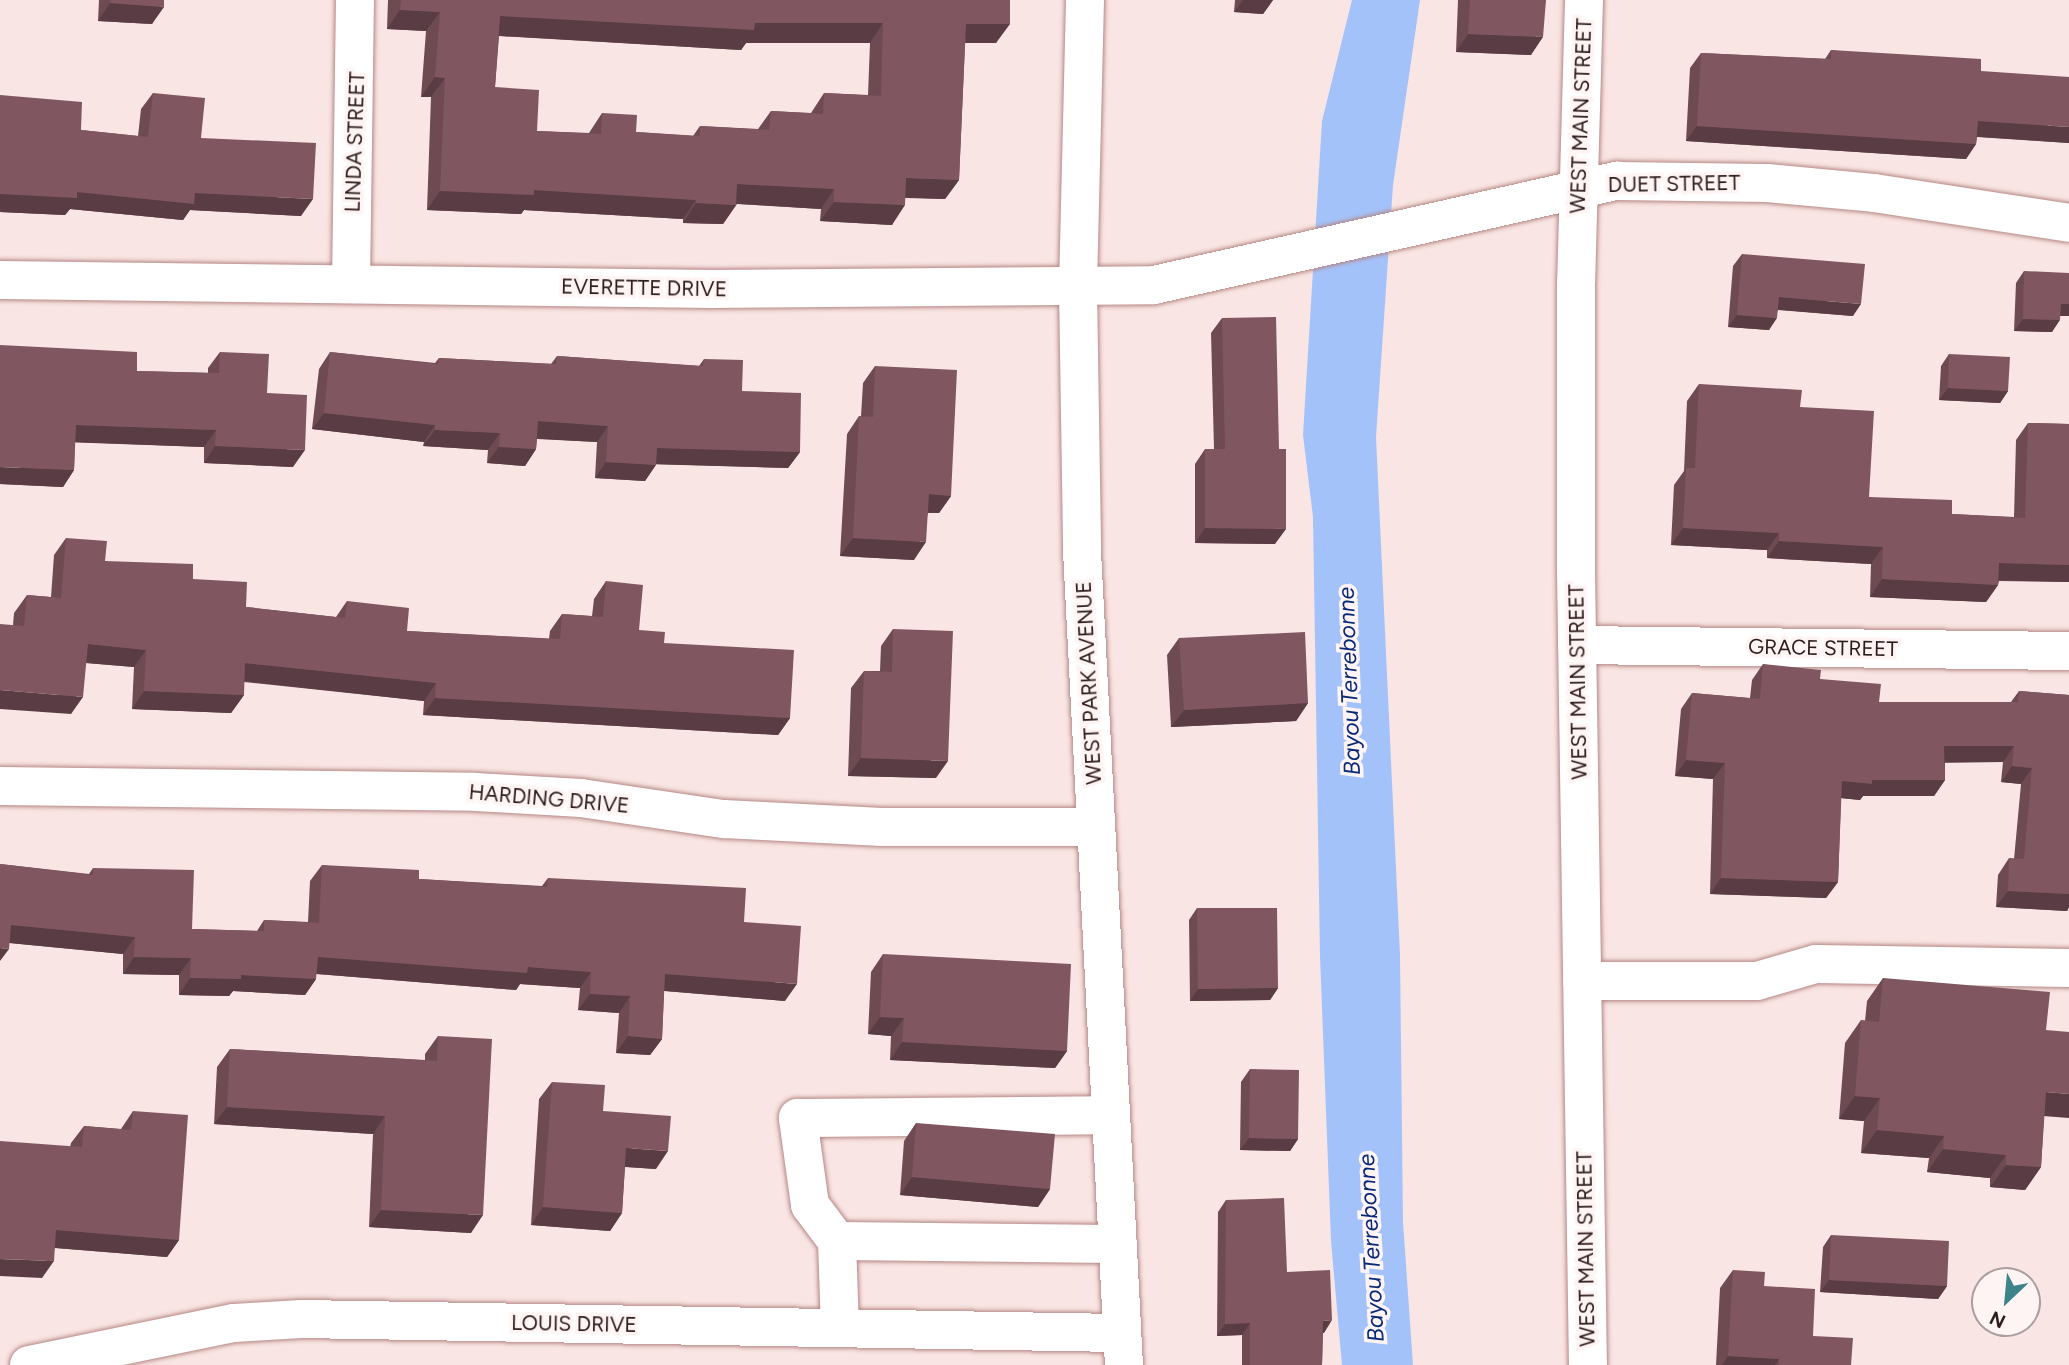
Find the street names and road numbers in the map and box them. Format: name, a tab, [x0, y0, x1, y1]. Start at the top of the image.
street label: WEST MAIN STREET	[1565, 18, 1597, 214]
street label: LINDA STREET	[340, 71, 370, 213]
street label: DUET STREET	[1607, 170, 1741, 198]
street label: EVERETTE DRIVE	[561, 274, 727, 302]
street label: WEST PARK AVENUE	[1071, 581, 1107, 785]
street label: WEST MAIN STREET	[1564, 584, 1592, 780]
street label: GRACE STREET	[1748, 634, 1898, 662]
street label: HARDING DRIVE	[468, 779, 630, 819]
street label: WEST MAIN STREET	[1572, 1151, 1600, 1347]
street label: LOUIS DRIVE	[511, 1310, 637, 1338]

